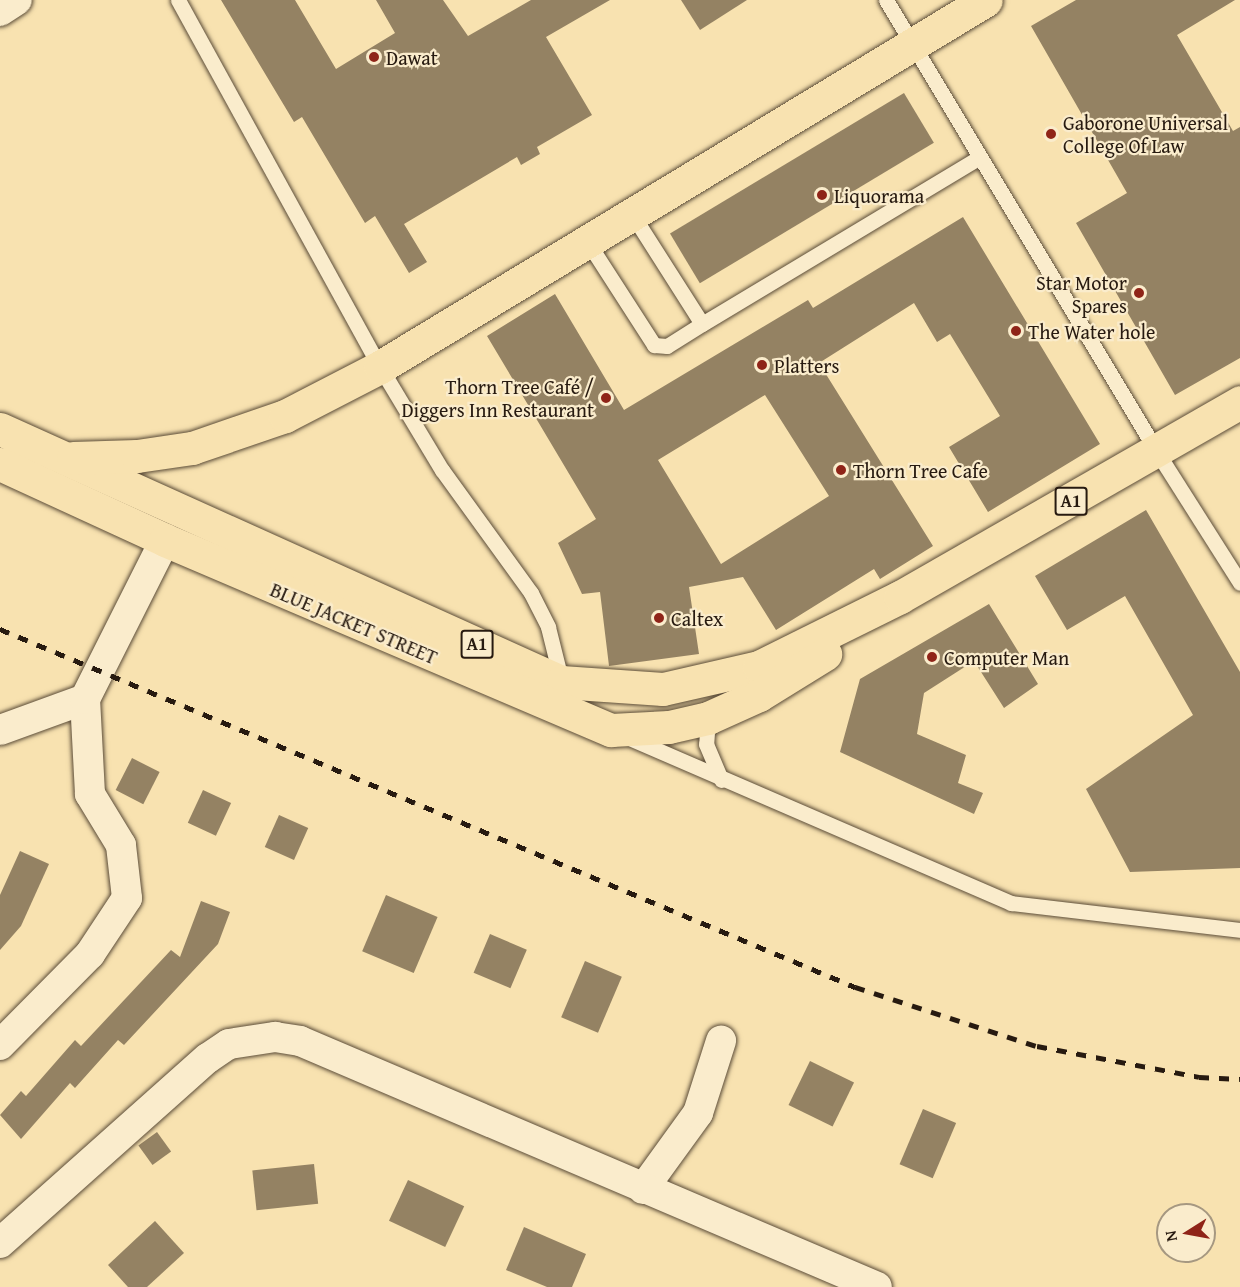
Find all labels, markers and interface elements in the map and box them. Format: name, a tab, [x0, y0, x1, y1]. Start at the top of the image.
place label: Dawat	[386, 45, 438, 69]
marker: Dawat	[367, 50, 381, 64]
place label: Gaborone Universal College Of Law	[1063, 110, 1228, 157]
marker: Gaborone Universal College Of Law	[1044, 127, 1058, 141]
place label: Liquorama	[834, 183, 924, 207]
marker: Liquorama	[815, 188, 829, 202]
place label: Star Motor Spares	[1036, 270, 1127, 317]
marker: Star Motor Spares	[1132, 286, 1146, 300]
place label: The Water hole	[1028, 319, 1155, 343]
marker: The Water hole	[1009, 324, 1023, 338]
place label: Platters	[774, 353, 840, 377]
marker: Platters	[755, 358, 769, 372]
place label: Thorn Tree Café / Diggers Inn Restaurant	[401, 374, 594, 421]
marker: Thorn Tree Café / Diggers Inn Restaurant	[599, 391, 613, 405]
place label: Thorn Tree Cafe	[853, 458, 988, 482]
marker: Thorn Tree Cafe	[834, 463, 848, 477]
road number: A1	[1054, 486, 1088, 516]
street label: BLUE JACKET STREET	[267, 577, 441, 669]
place label: Caltex	[671, 606, 723, 630]
marker: Caltex	[652, 611, 666, 625]
road number: A1	[460, 629, 494, 659]
place label: Computer Man	[944, 645, 1069, 669]
marker: Computer Man	[925, 650, 939, 664]
north arrow	[1156, 1203, 1216, 1263]
text: N	[1157, 1229, 1183, 1244]

